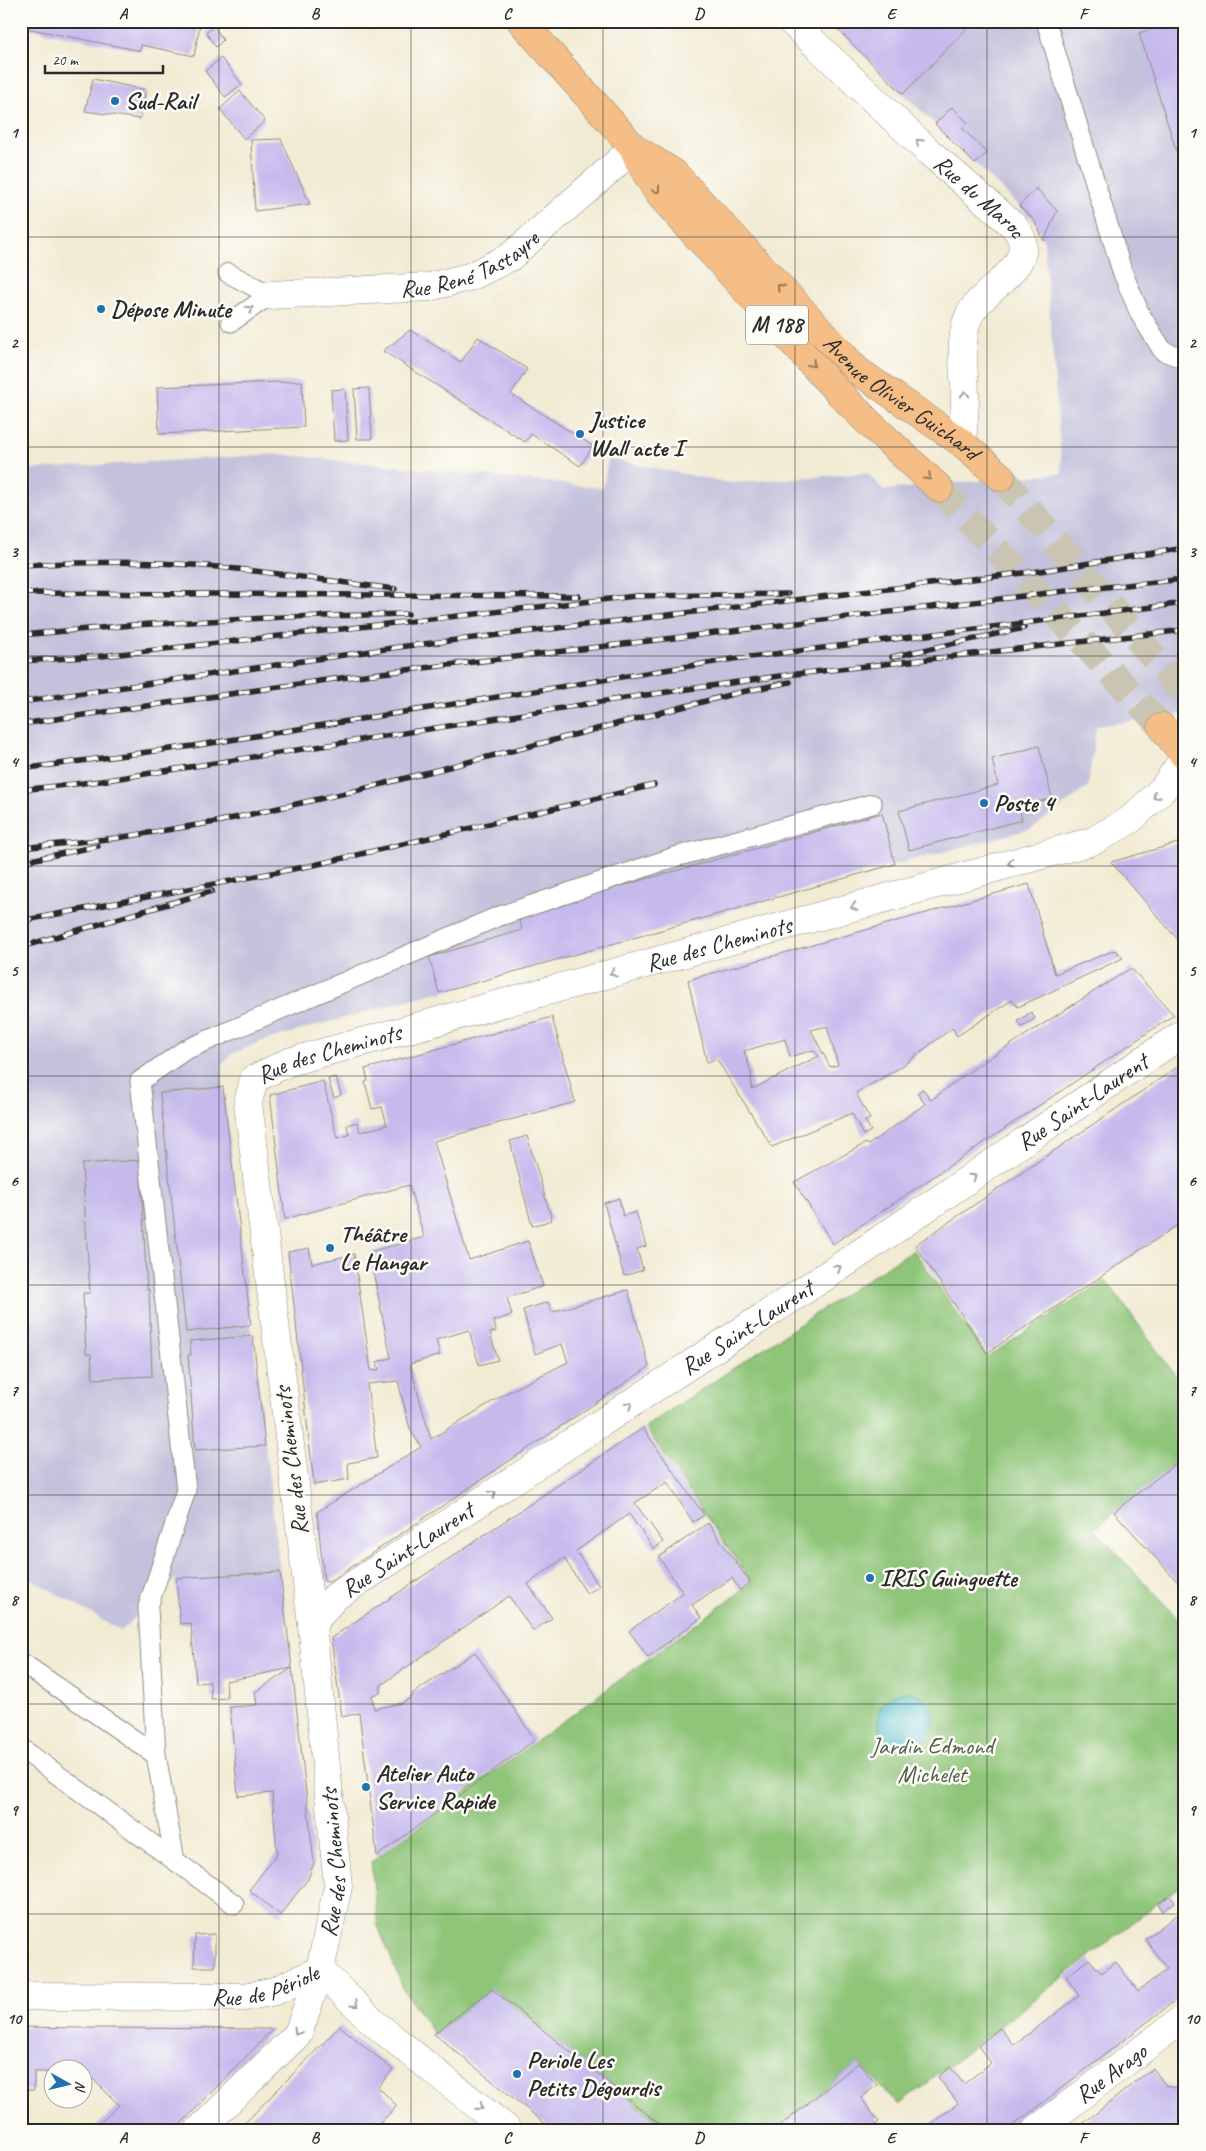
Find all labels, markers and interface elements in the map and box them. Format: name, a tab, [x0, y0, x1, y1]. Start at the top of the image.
text: A	[119, 4, 129, 24]
text: B	[311, 4, 321, 24]
text: C	[503, 4, 513, 24]
text: D	[694, 4, 705, 24]
text: E	[887, 4, 898, 24]
text: F	[1079, 4, 1090, 24]
scale bar	[45, 42, 162, 74]
text: 20 m	[52, 51, 79, 70]
place label: Sud-Rail	[125, 86, 200, 116]
marker: Sud-Rail	[109, 95, 121, 107]
text: 1	[10, 123, 19, 143]
text: 1	[1188, 123, 1197, 143]
one-way arrow	[915, 139, 924, 148]
street label: Rue du Maroc	[928, 148, 1034, 244]
one-way arrow	[651, 184, 660, 194]
street label: Rue René Tastayre	[400, 222, 547, 303]
one-way arrow	[777, 283, 786, 292]
place label: Dépose Minute	[111, 294, 233, 324]
marker: Dépose Minute	[95, 303, 107, 315]
one-way arrow	[244, 306, 254, 315]
road number: M 188	[746, 306, 808, 344]
street label: Avenue Olivier Guichard	[817, 328, 989, 469]
text: 2	[10, 333, 19, 353]
text: 2	[1188, 333, 1197, 353]
one-way arrow	[806, 358, 815, 367]
one-way arrow	[960, 390, 970, 398]
place label: Justice Wall acte I	[588, 405, 688, 463]
marker: Justice Wall acte I	[574, 428, 586, 440]
one-way arrow	[922, 471, 931, 480]
text: 3	[10, 542, 19, 562]
text: 3	[1188, 542, 1197, 562]
text: 4	[10, 752, 19, 772]
text: 4	[1188, 752, 1197, 772]
place label: Poste 4	[994, 788, 1057, 818]
one-way arrow	[1152, 790, 1161, 799]
marker: Poste 4	[978, 797, 990, 809]
one-way arrow	[1007, 858, 1015, 868]
one-way arrow	[851, 901, 859, 911]
street label: Rue des Cheminots	[643, 909, 797, 978]
text: 5	[11, 961, 20, 981]
text: 5	[1189, 961, 1198, 981]
one-way arrow	[610, 967, 618, 977]
street label: Rue des Cheminots	[252, 1016, 407, 1090]
street label: Rue Saint-Laurent	[1011, 1045, 1156, 1157]
text: 6	[10, 1171, 19, 1191]
text: 6	[1188, 1171, 1197, 1191]
one-way arrow	[967, 1174, 977, 1183]
place label: Théâtre Le Hangar	[340, 1219, 428, 1277]
marker: Théâtre Le Hangar	[324, 1242, 336, 1254]
one-way arrow	[833, 1265, 842, 1274]
street label: Rue Saint-Laurent	[675, 1271, 822, 1382]
text: 7	[10, 1381, 19, 1401]
text: 7	[1188, 1381, 1197, 1401]
street label: Rue des Cheminots	[267, 1382, 315, 1537]
one-way arrow	[623, 1402, 633, 1411]
one-way arrow	[487, 1491, 497, 1500]
street label: Rue Saint-Laurent	[336, 1494, 482, 1604]
place label: IRIS Guinguette	[880, 1563, 1019, 1593]
marker: IRIS Guinguette	[864, 1572, 876, 1584]
text: 8	[10, 1590, 19, 1610]
text: 8	[1188, 1590, 1197, 1610]
park label: Jardin Edmond Michelet	[870, 1731, 997, 1789]
place label: Atelier Auto Service Rapide	[376, 1758, 497, 1816]
marker: Atelier Auto Service Rapide	[360, 1781, 372, 1793]
street label: Rue des Cheminots	[313, 1784, 353, 1939]
text: 9	[10, 1800, 19, 1820]
text: 9	[1188, 1800, 1197, 1820]
street label: Rue de Périole	[212, 1957, 326, 2012]
one-way arrow	[349, 1998, 358, 2007]
text: 10	[7, 2009, 23, 2029]
text: 10	[1185, 2009, 1201, 2029]
one-way arrow	[293, 2026, 303, 2035]
street label: Rue Arago	[1069, 2036, 1154, 2110]
place label: Periole Les Petits Dégourdis	[527, 2045, 663, 2103]
north arrow	[42, 2058, 92, 2108]
marker: Periole Les Petits Dégourdis	[511, 2068, 523, 2080]
text: N	[71, 2080, 89, 2094]
one-way arrow	[474, 2102, 483, 2110]
text: A	[119, 2128, 129, 2148]
text: B	[311, 2128, 321, 2148]
text: C	[503, 2128, 513, 2148]
text: D	[694, 2128, 705, 2148]
text: E	[887, 2128, 898, 2148]
text: F	[1079, 2128, 1090, 2148]

